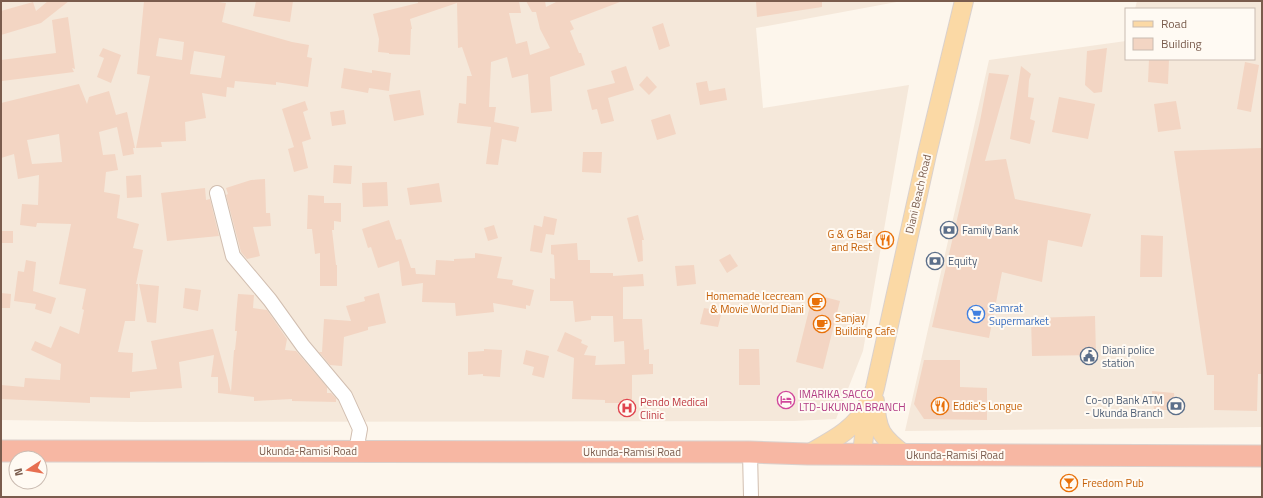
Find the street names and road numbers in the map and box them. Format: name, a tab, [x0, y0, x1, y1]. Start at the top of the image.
street label: Diani Beach Road	[901, 153, 935, 235]
street label: Ukunda-Ramisi Road	[259, 443, 357, 459]
street label: Ukunda-Ramisi Road	[583, 444, 681, 460]
street label: Ukunda-Ramisi Road	[906, 447, 1004, 463]

